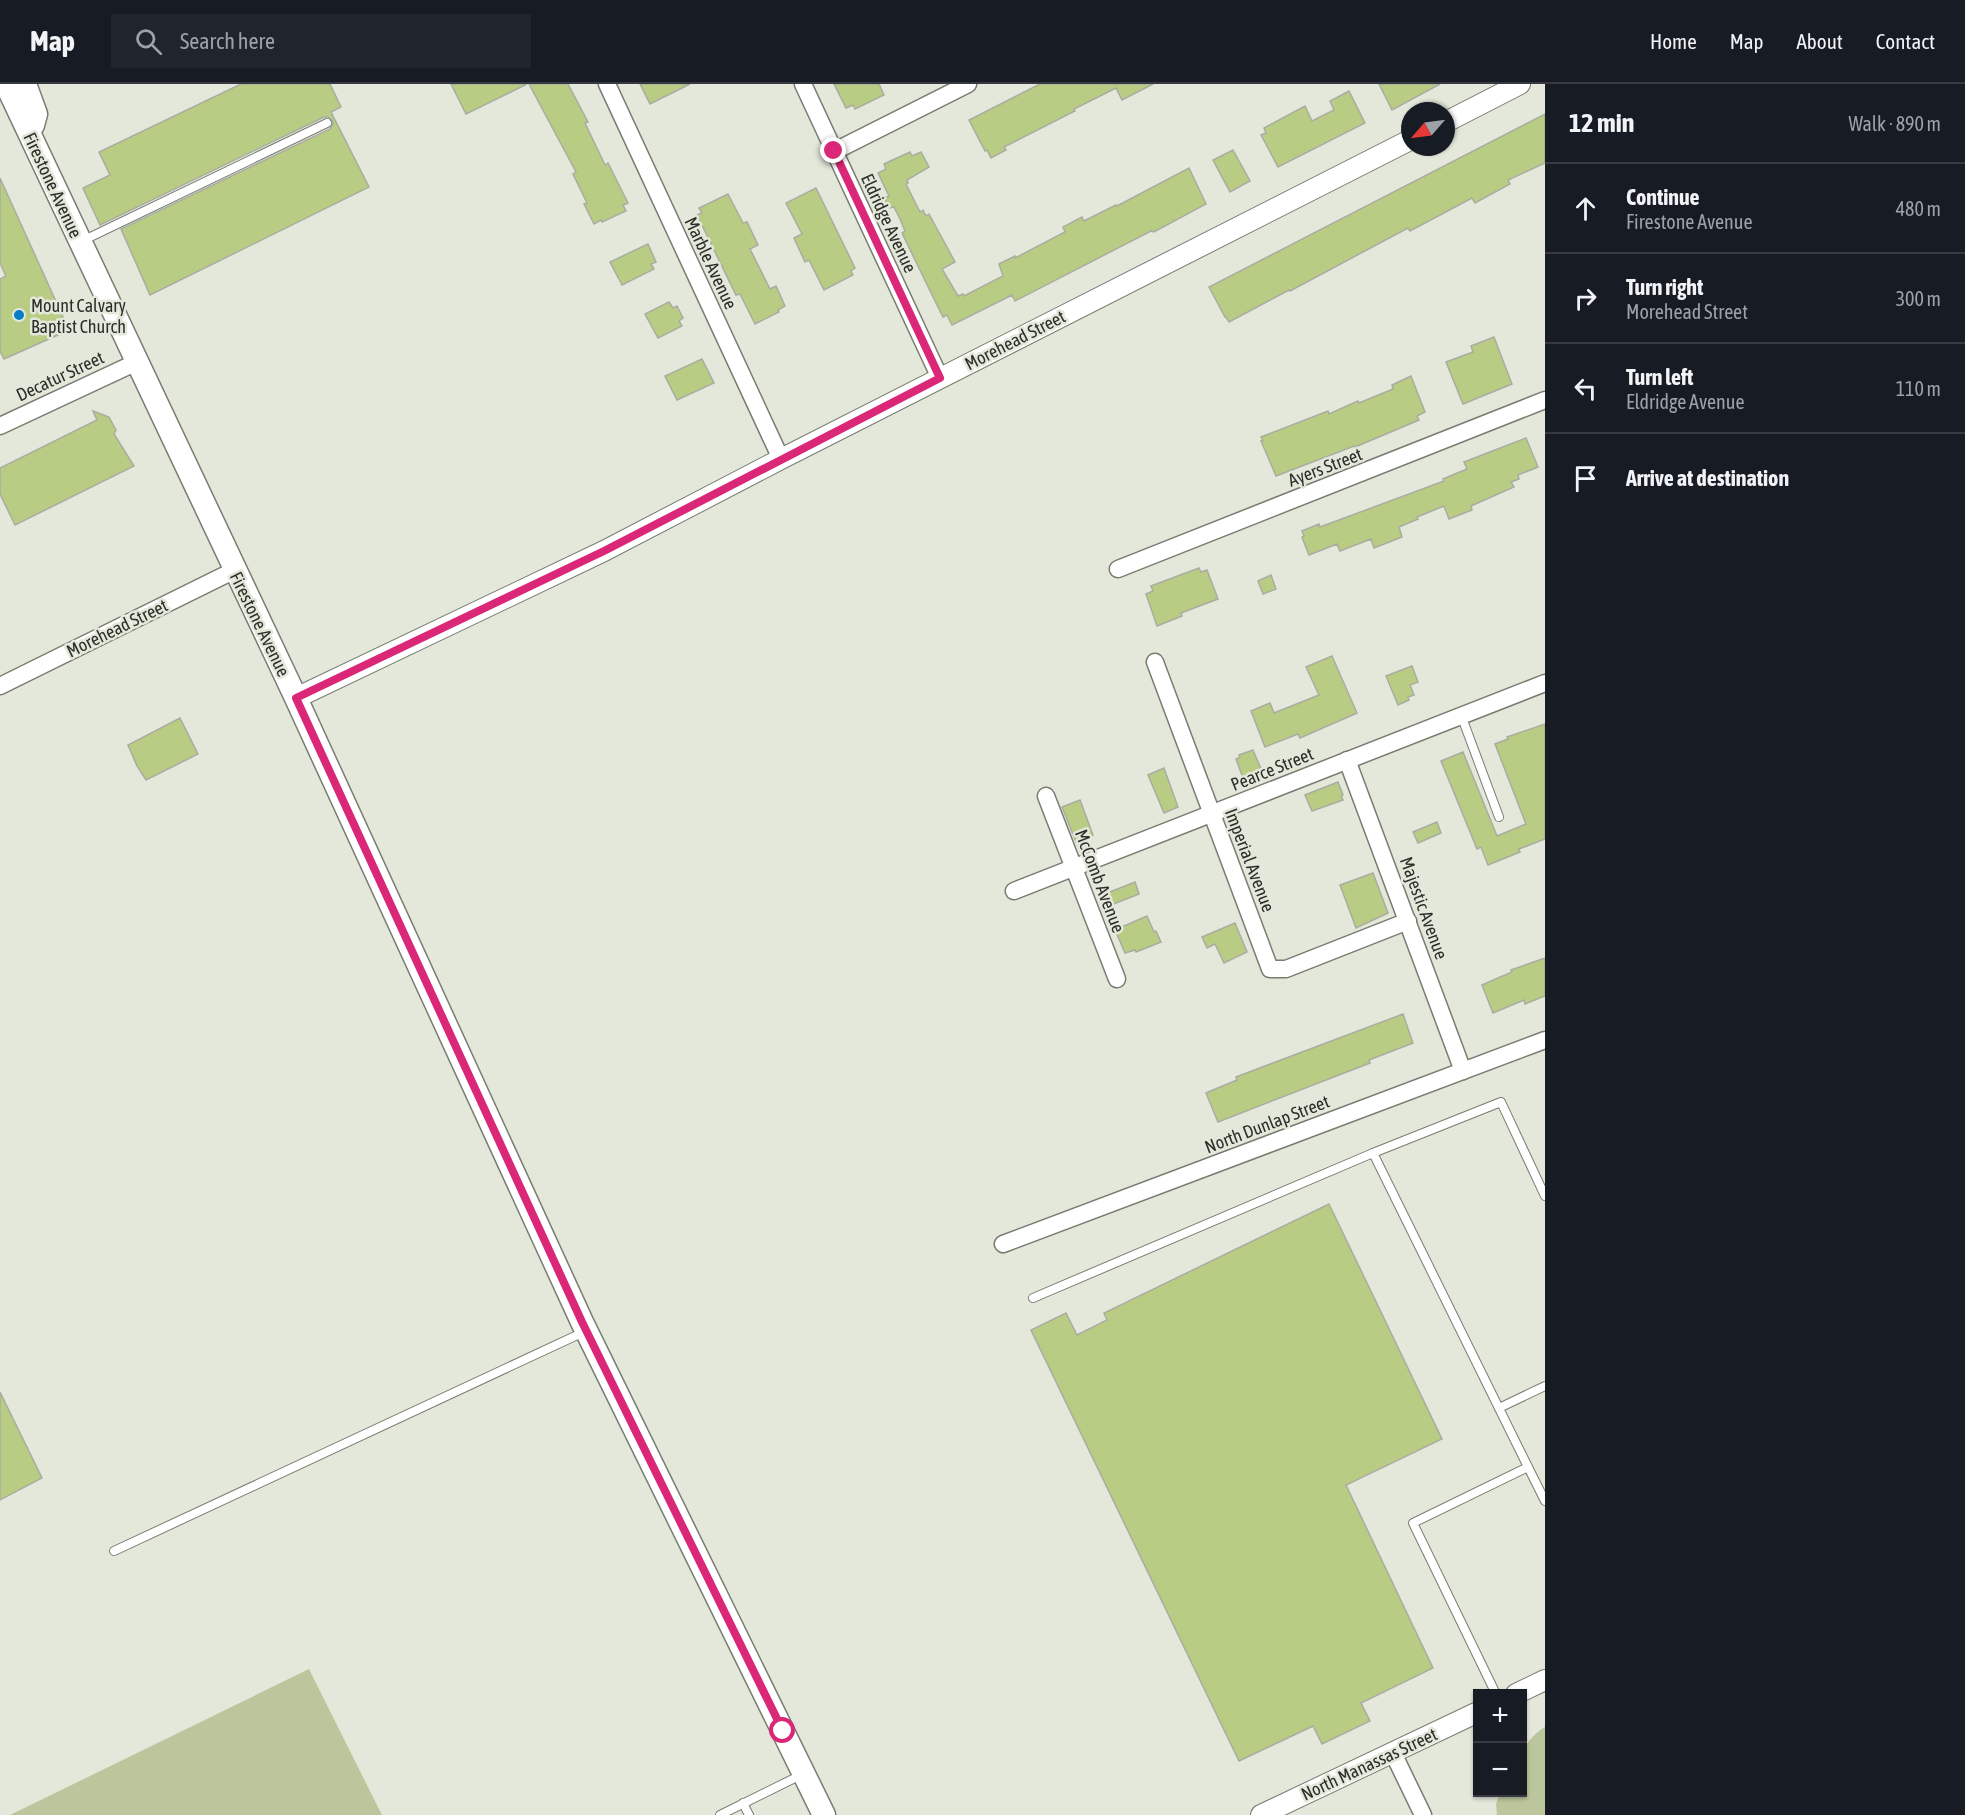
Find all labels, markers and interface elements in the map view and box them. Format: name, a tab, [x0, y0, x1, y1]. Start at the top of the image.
search box	[111, 14, 531, 68]
text: Map	[30, 25, 75, 57]
icon: search	[132, 25, 165, 58]
text: Search here	[180, 28, 275, 54]
text: Home	[1650, 29, 1697, 53]
text: Map	[1730, 29, 1764, 53]
text: About	[1797, 29, 1843, 53]
text: Contact	[1876, 29, 1935, 53]
north arrow	[1401, 102, 1455, 156]
text: 12 min	[1569, 108, 1634, 138]
text: Walk · 890 m	[1849, 112, 1941, 135]
street label: Firestone Avenue	[19, 129, 87, 241]
route end	[820, 137, 846, 163]
street label: Eldridge Avenue	[857, 170, 921, 276]
text: Continue	[1626, 184, 1700, 210]
icon: ahead	[1569, 192, 1602, 225]
text: 480 m	[1896, 197, 1941, 220]
text: Firestone Avenue	[1626, 210, 1753, 233]
street label: Marble Avenue	[680, 214, 742, 312]
text: Turn right	[1626, 274, 1703, 300]
icon: right	[1569, 282, 1602, 315]
text: 300 m	[1896, 287, 1941, 310]
place label: Mount Calvary Baptist Church	[31, 295, 126, 337]
text: Morehead Street	[1626, 300, 1748, 323]
street label: Morehead Street	[961, 306, 1069, 374]
marker: Mount Calvary Baptist Church	[12, 308, 26, 322]
street label: Decatur Street	[13, 347, 107, 405]
text: Turn left	[1626, 364, 1693, 390]
icon: left	[1569, 372, 1602, 405]
text: 110 m	[1896, 377, 1941, 400]
text: Eldridge Avenue	[1626, 390, 1744, 413]
street label: Ayers Street	[1285, 443, 1365, 491]
icon: arrive	[1569, 462, 1602, 495]
text: Arrive at destination	[1626, 465, 1789, 491]
street label: Firestone Avenue	[226, 568, 294, 680]
street label: Morehead Street	[63, 595, 171, 661]
street label: Pearce Street	[1228, 743, 1316, 795]
street label: Imperial Avenue	[1221, 805, 1279, 915]
street label: McComb Avenue	[1071, 826, 1129, 936]
street label: Majestic Avenue	[1396, 854, 1452, 962]
street label: North Dunlap Street	[1202, 1091, 1332, 1157]
map controls	[1473, 1689, 1527, 1797]
button: +	[1473, 1689, 1527, 1743]
route start	[769, 1717, 795, 1743]
street label: North Manassas Street	[1298, 1723, 1440, 1805]
button: −	[1473, 1743, 1527, 1797]

